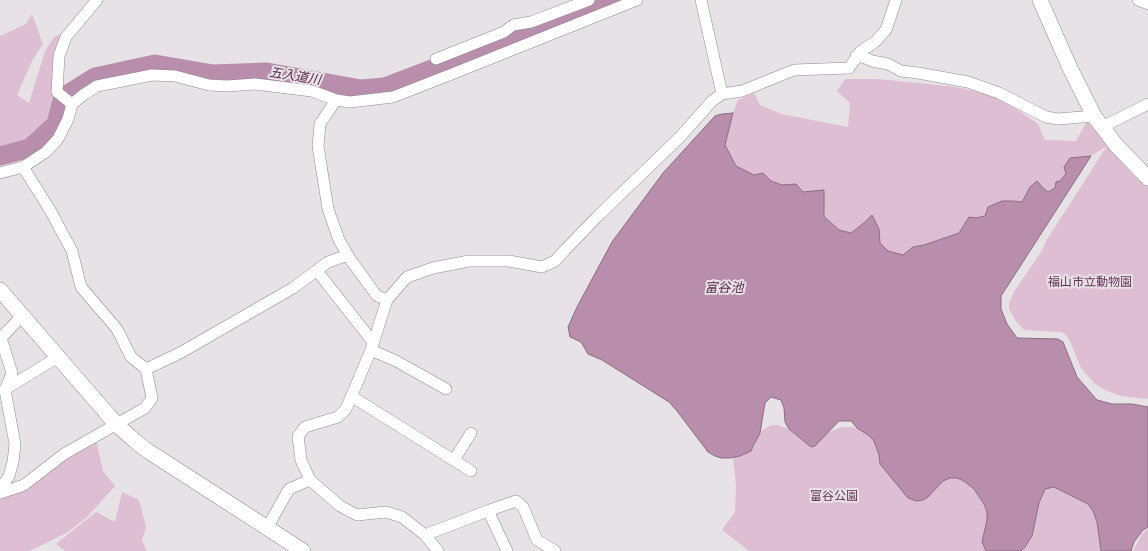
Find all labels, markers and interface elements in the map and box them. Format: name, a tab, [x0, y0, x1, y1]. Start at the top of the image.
water label: 五入道川	[268, 65, 322, 89]
park label: 福山市立動物園	[1048, 276, 1132, 290]
water label: 富谷池	[705, 281, 743, 297]
park label: 富谷公園	[810, 490, 858, 504]

